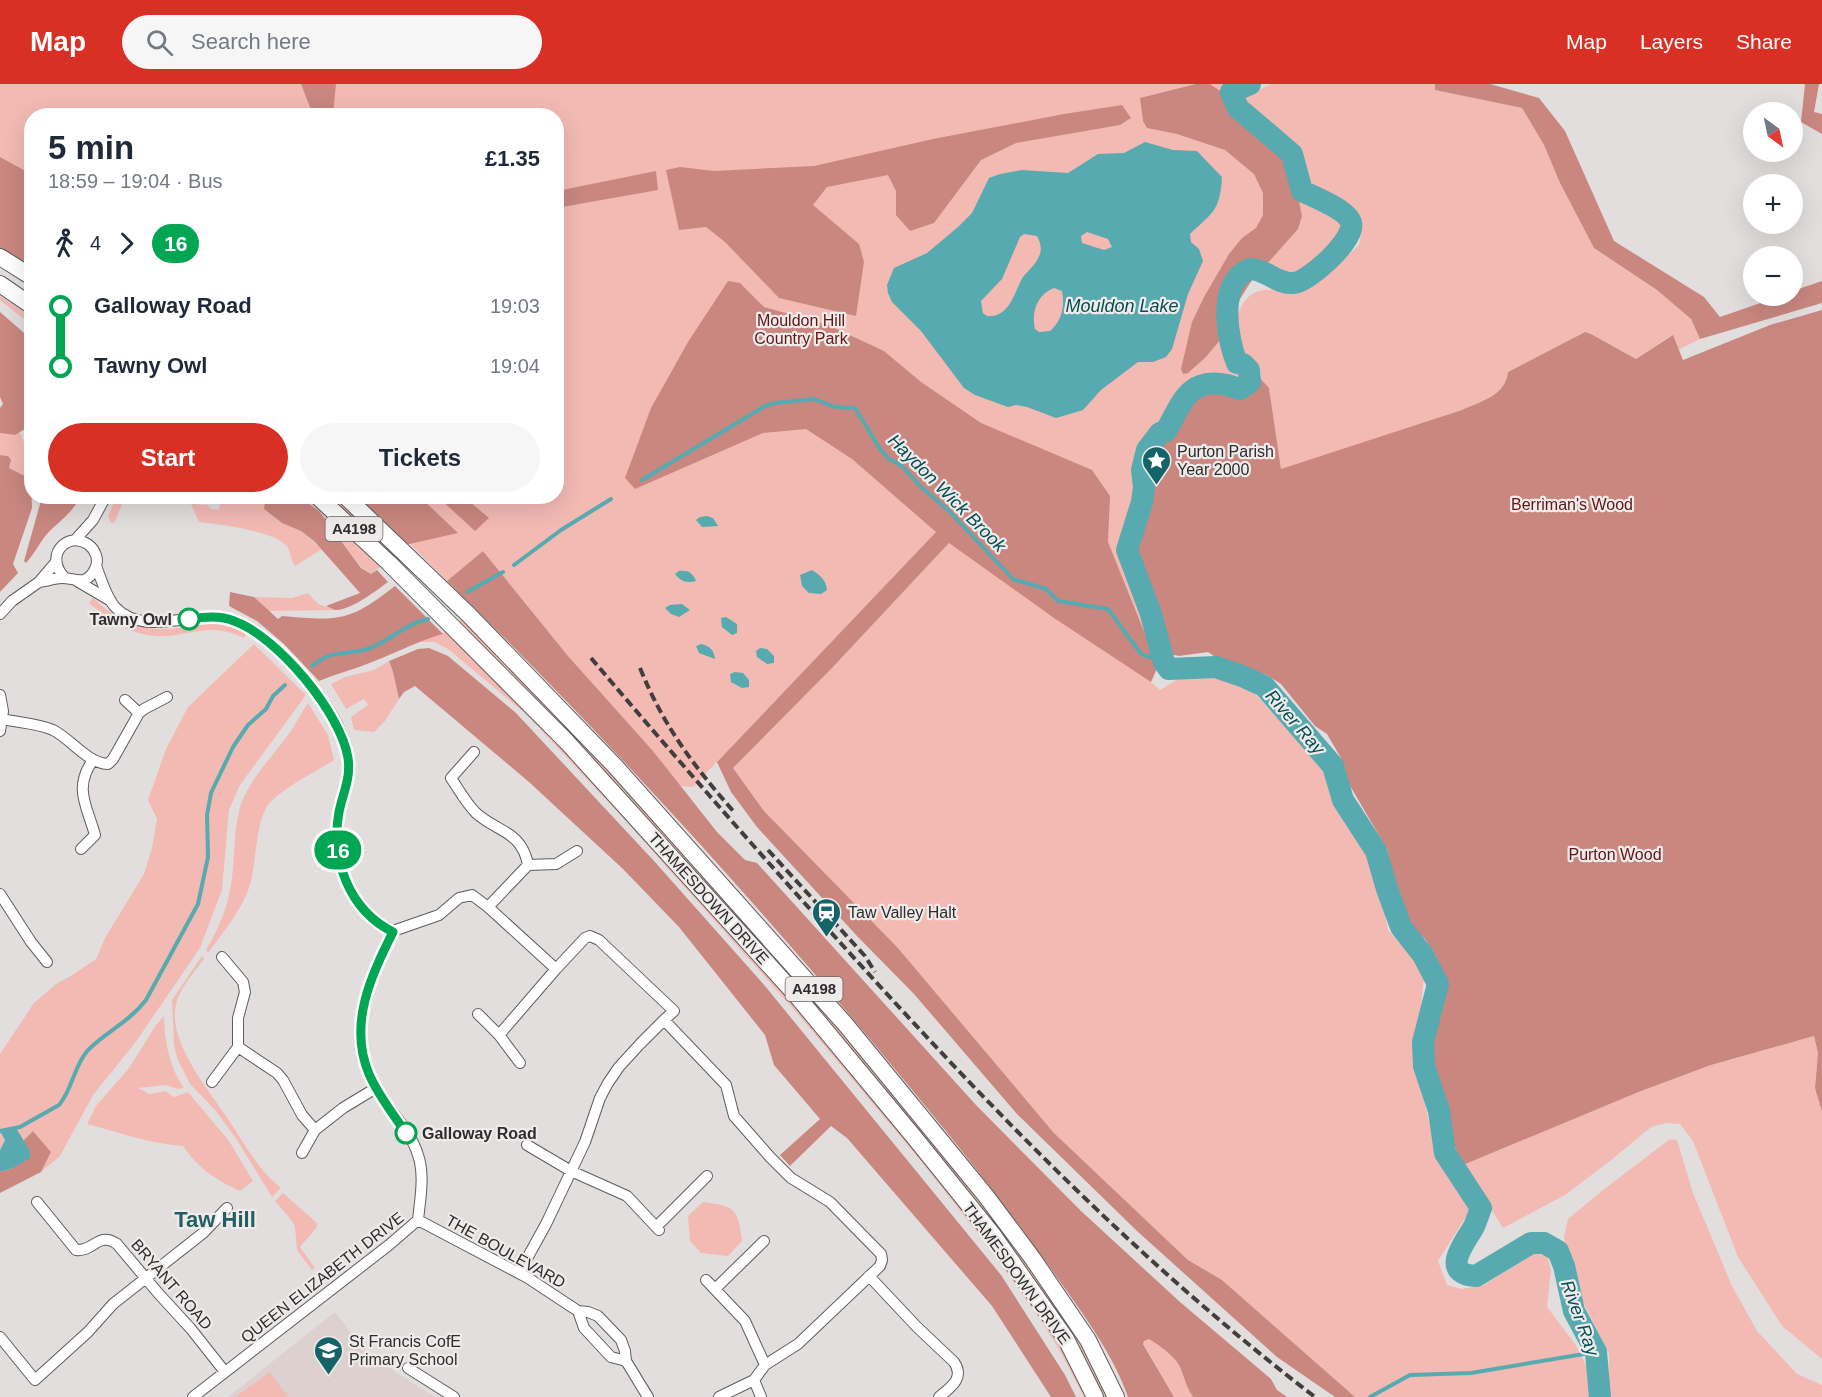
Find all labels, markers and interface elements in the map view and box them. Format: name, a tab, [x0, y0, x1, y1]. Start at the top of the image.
search box	[122, 15, 542, 69]
text: Map	[30, 26, 86, 57]
icon: search	[143, 26, 176, 59]
text: Search here	[191, 29, 311, 54]
text: Map	[1566, 30, 1607, 53]
text: Layers	[1640, 30, 1703, 53]
text: Share	[1736, 30, 1792, 53]
north arrow	[1743, 102, 1803, 162]
map controls	[1743, 102, 1803, 306]
text: 5 min	[48, 129, 134, 166]
text: £1.35	[485, 146, 540, 171]
text: 18:59 – 19:04 · Bus	[48, 170, 223, 192]
button: +	[1743, 174, 1803, 234]
icon: walk	[48, 227, 81, 260]
icon: forward	[110, 227, 143, 260]
text: 4	[90, 232, 101, 254]
text: 16	[164, 232, 187, 255]
button: −	[1743, 246, 1803, 306]
text: Galloway Road	[94, 293, 252, 318]
text: 19:03	[490, 295, 540, 317]
water label: Mouldon Lake	[1065, 296, 1179, 316]
park label: Mouldon Hill Country Park	[754, 312, 849, 347]
text: Tawny Owl	[94, 353, 207, 378]
text: 19:04	[490, 355, 540, 377]
button: Start	[48, 423, 288, 492]
button: Tickets	[300, 423, 540, 492]
water label: Haydon Wick Brook	[884, 430, 1011, 557]
place label: Purton Parish Year 2000	[1177, 443, 1274, 478]
place icon: Purton Parish Year 2000	[1140, 444, 1172, 486]
park label: Berriman's Wood	[1511, 496, 1633, 513]
road number: A4198	[326, 517, 382, 541]
marker: Tawny Owl	[178, 608, 200, 630]
place label: Tawny Owl	[90, 611, 172, 628]
water label: River Ray	[1262, 686, 1329, 759]
street label: THAMESDOWN DRIVE	[645, 829, 772, 967]
line badge: 16	[311, 830, 365, 870]
text: 16	[326, 839, 350, 862]
park label: Purton Wood	[1568, 846, 1662, 863]
station icon: Taw Valley Halt	[811, 896, 843, 938]
place label: Taw Valley Halt	[848, 904, 957, 921]
road number: A4198	[786, 977, 842, 1001]
marker: Galloway Road	[395, 1122, 417, 1144]
place label: Galloway Road	[422, 1125, 537, 1142]
street label: THAMESDOWN DRIVE	[960, 1199, 1074, 1347]
district label: Taw Hill	[174, 1207, 256, 1232]
street label: QUEEN ELIZABETH DRIVE	[238, 1209, 407, 1346]
street label: THE BOULEVARD	[443, 1212, 568, 1291]
street label: BRYANT ROAD	[128, 1236, 215, 1333]
water label: River Ray	[1557, 1277, 1603, 1359]
place label: St Francis CofE Primary School	[349, 1333, 461, 1368]
school or university icon: St Francis CofE Primary School	[312, 1334, 344, 1376]

